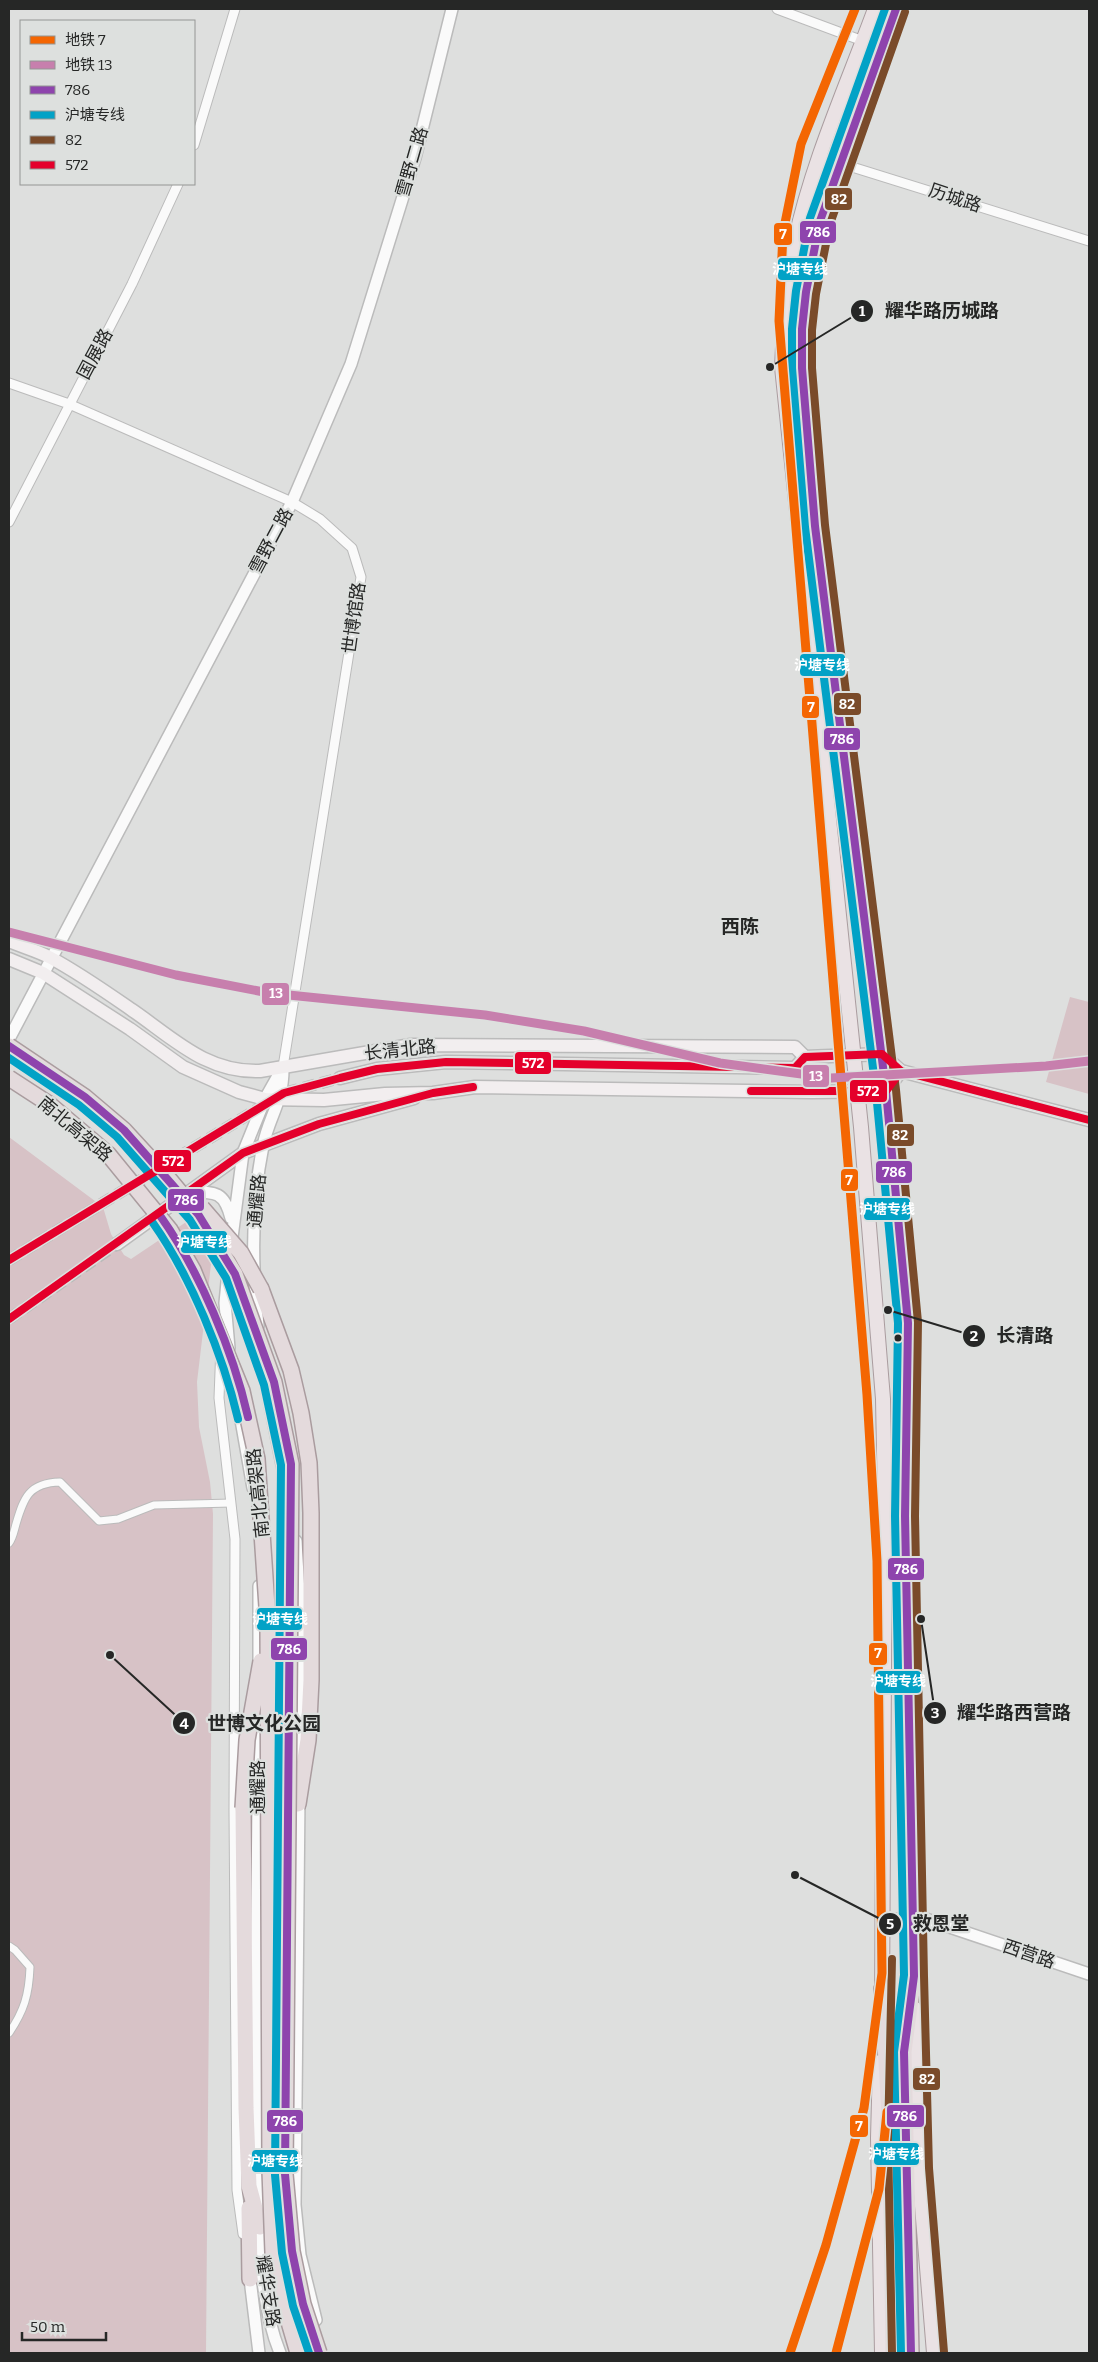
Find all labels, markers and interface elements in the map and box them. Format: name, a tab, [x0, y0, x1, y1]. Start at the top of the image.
legend	[20, 20, 195, 185]
text: 地铁 7	[65, 31, 106, 49]
text: 地铁 13	[65, 56, 113, 74]
text: 786	[65, 81, 90, 99]
text: 沪塘专线	[65, 106, 125, 124]
street label: 雪野二路	[392, 124, 432, 200]
text: 82	[65, 131, 82, 149]
text: 572	[65, 156, 88, 174]
street label: 历城路	[926, 179, 984, 217]
line badge: 82	[824, 187, 853, 211]
text: 82	[831, 191, 847, 208]
line badge: 786	[799, 220, 837, 244]
line badge: 7	[773, 222, 793, 246]
text: 786	[806, 224, 830, 241]
text: 7	[779, 226, 787, 243]
line badge: 沪塘专线	[777, 257, 824, 281]
text: 沪塘专线	[772, 261, 828, 278]
callout: 耀华路历城路	[850, 294, 1009, 328]
text: 耀华路历城路	[885, 299, 999, 322]
text: 1	[859, 302, 866, 320]
street label: 国展路	[73, 325, 117, 383]
street label: 雪野二路	[244, 504, 298, 578]
street label: 世博馆路	[338, 581, 370, 655]
line badge: 沪塘专线	[799, 653, 846, 677]
text: 沪塘专线	[794, 657, 850, 674]
line badge: 82	[833, 692, 862, 716]
line badge: 7	[801, 695, 820, 719]
text: 82	[839, 696, 855, 713]
text: 7	[807, 699, 815, 716]
line badge: 786	[823, 727, 861, 751]
text: 786	[830, 731, 854, 748]
district label: 西陈	[721, 915, 759, 938]
line badge: 13	[261, 982, 290, 1006]
text: 13	[269, 985, 283, 1002]
street label: 长清北路	[363, 1035, 437, 1065]
line badge: 572	[514, 1051, 552, 1075]
text: 572	[522, 1055, 544, 1072]
line badge: 13	[802, 1064, 830, 1088]
text: 13	[809, 1068, 823, 1085]
line badge: 572	[849, 1079, 888, 1103]
text: 572	[857, 1083, 879, 1100]
street label: 南北高架路	[33, 1092, 117, 1166]
line badge: 82	[886, 1123, 915, 1147]
text: 82	[892, 1127, 908, 1144]
line badge: 572	[153, 1149, 192, 1173]
text: 572	[162, 1153, 184, 1170]
line badge: 786	[875, 1160, 913, 1184]
text: 786	[882, 1164, 906, 1181]
line badge: 7	[840, 1168, 859, 1192]
text: 7	[845, 1172, 853, 1189]
street label: 通耀路	[244, 1173, 270, 1229]
line badge: 786	[167, 1188, 205, 1212]
text: 786	[174, 1192, 198, 1209]
line badge: 沪塘专线	[863, 1197, 911, 1221]
text: 沪塘专线	[859, 1201, 915, 1218]
line badge: 沪塘专线	[180, 1230, 228, 1254]
text: 沪塘专线	[176, 1234, 232, 1251]
callout: 长清路	[962, 1319, 1064, 1353]
text: 长清路	[996, 1324, 1054, 1347]
text: 2	[970, 1327, 978, 1345]
unlabelled marker	[893, 1333, 903, 1343]
street label: 南北高架路	[242, 1447, 274, 1539]
line badge: 786	[887, 1557, 925, 1581]
text: 786	[894, 1561, 918, 1578]
line badge: 沪塘专线	[256, 1607, 303, 1631]
text: 沪塘专线	[252, 1611, 308, 1628]
line badge: 786	[270, 1637, 308, 1661]
text: 786	[277, 1641, 301, 1658]
line badge: 7	[868, 1642, 888, 1666]
text: 7	[874, 1645, 882, 1662]
line badge: 沪塘专线	[875, 1670, 922, 1694]
text: 沪塘专线	[870, 1673, 926, 1690]
callout: 耀华路西营路	[922, 1696, 1081, 1730]
text: 耀华路西营路	[957, 1701, 1071, 1724]
text: 3	[931, 1704, 939, 1722]
callout: 世博文化公园	[172, 1706, 331, 1740]
text: 世博文化公园	[207, 1712, 321, 1735]
text: 4	[179, 1715, 189, 1733]
street label: 通耀路	[247, 1760, 269, 1814]
callout: 救恩堂	[878, 1907, 980, 1941]
text: 救恩堂	[912, 1912, 970, 1935]
text: 5	[886, 1915, 894, 1933]
street label: 西营路	[1000, 1935, 1058, 1973]
line badge: 82	[912, 2067, 941, 2091]
text: 82	[919, 2071, 935, 2088]
line badge: 786	[886, 2104, 925, 2128]
text: 786	[893, 2108, 917, 2125]
line badge: 786	[266, 2109, 304, 2133]
text: 786	[273, 2113, 297, 2130]
line badge: 7	[849, 2114, 869, 2138]
text: 7	[855, 2118, 863, 2135]
line badge: 沪塘专线	[873, 2142, 920, 2166]
text: 沪塘专线	[868, 2146, 924, 2163]
line badge: 沪塘专线	[251, 2149, 299, 2173]
text: 沪塘专线	[247, 2153, 303, 2170]
street label: 耀华支路	[252, 2254, 284, 2328]
scale bar	[22, 2310, 106, 2342]
text: 50 m	[30, 2318, 66, 2336]

